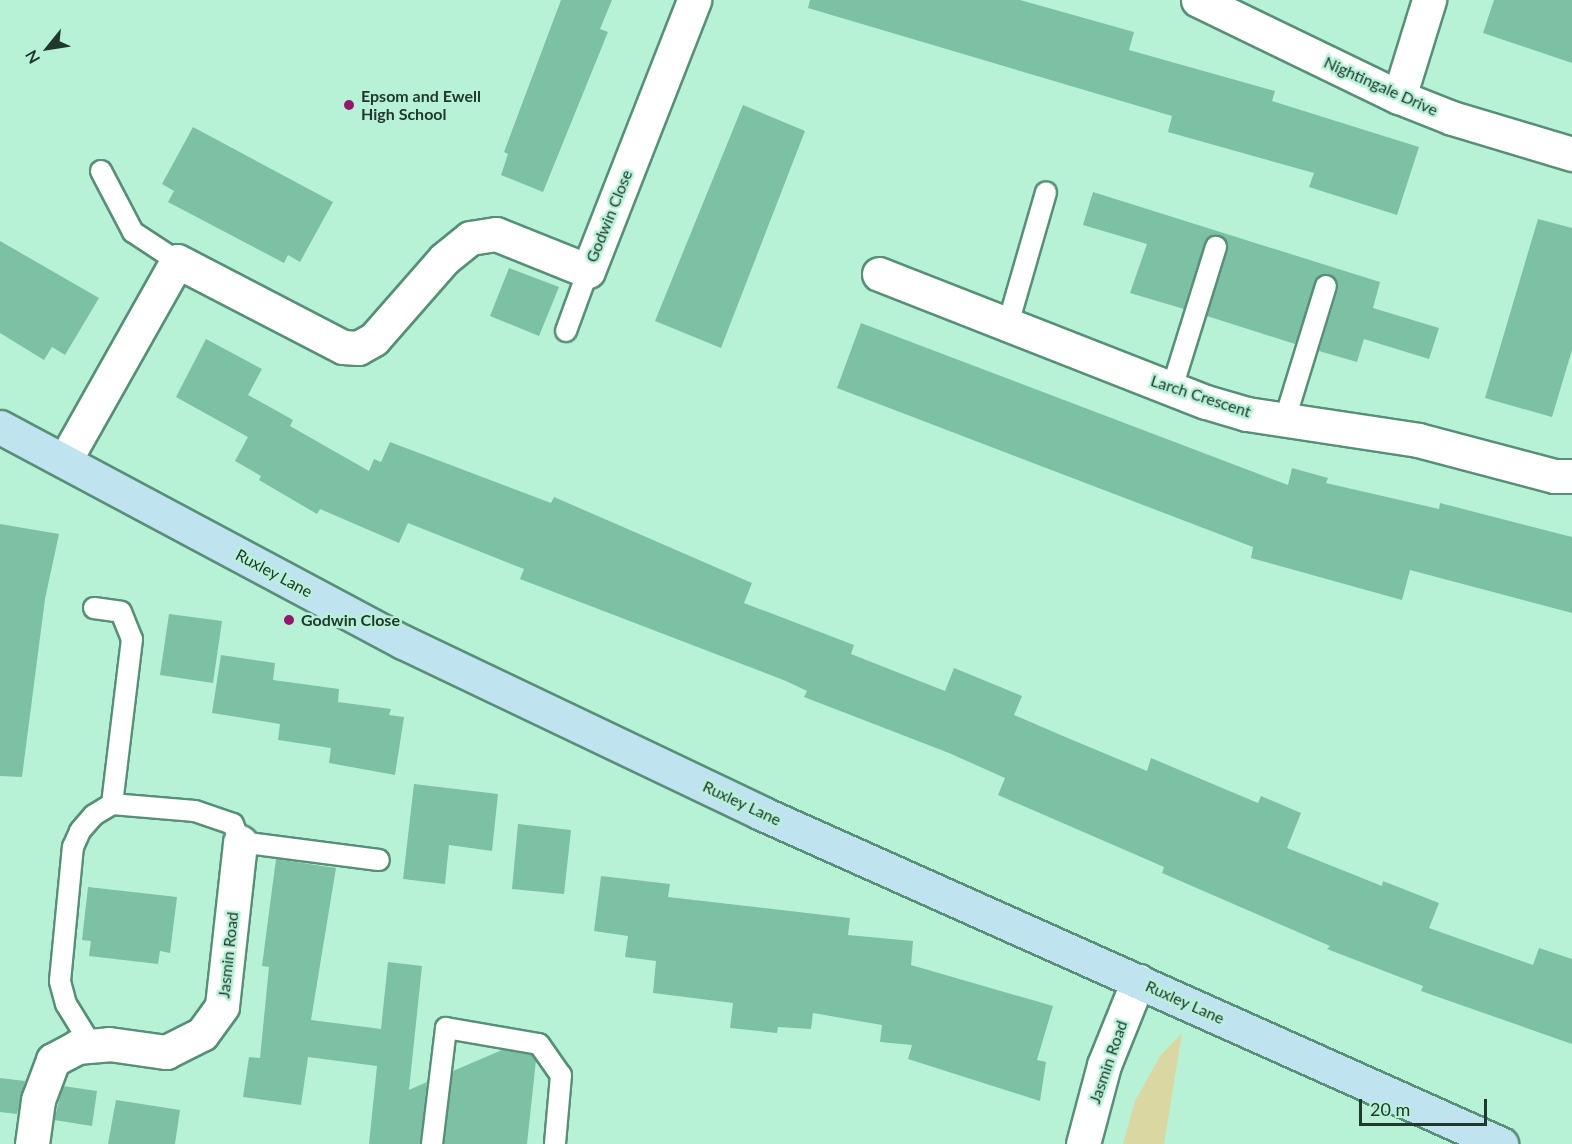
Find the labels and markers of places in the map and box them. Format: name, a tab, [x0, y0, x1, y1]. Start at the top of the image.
place label: Epsom and Ewell High School	[361, 86, 481, 124]
marker: Epsom and Ewell High School	[342, 98, 356, 112]
place label: Godwin Close	[301, 610, 400, 630]
marker: Godwin Close	[282, 613, 296, 627]

